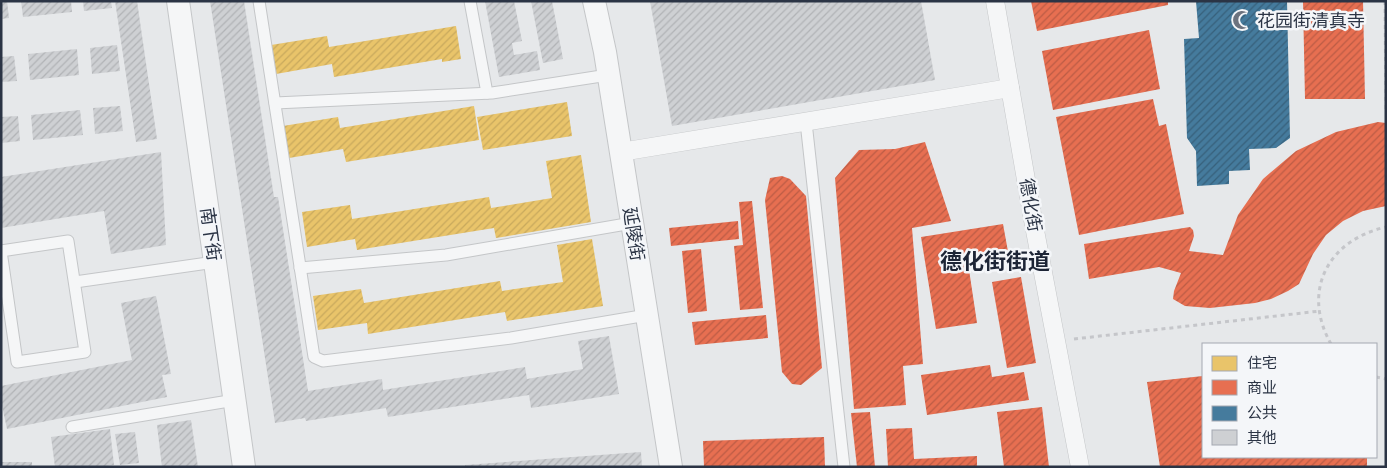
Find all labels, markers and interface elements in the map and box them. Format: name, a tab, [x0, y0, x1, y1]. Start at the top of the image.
place label: 花园街清真寺	[1257, 8, 1365, 33]
mosque icon: 花园街清真寺	[1231, 9, 1253, 31]
street label: 德化街	[1014, 176, 1048, 234]
street label: 延陵街	[617, 205, 651, 263]
street label: 南下街	[195, 206, 227, 262]
district label: 德化街街道	[940, 246, 1050, 277]
legend	[1202, 343, 1377, 458]
text: 住宅	[1247, 352, 1277, 373]
text: 商业	[1247, 377, 1277, 398]
text: 公共	[1247, 402, 1277, 423]
text: 其他	[1247, 427, 1277, 448]

